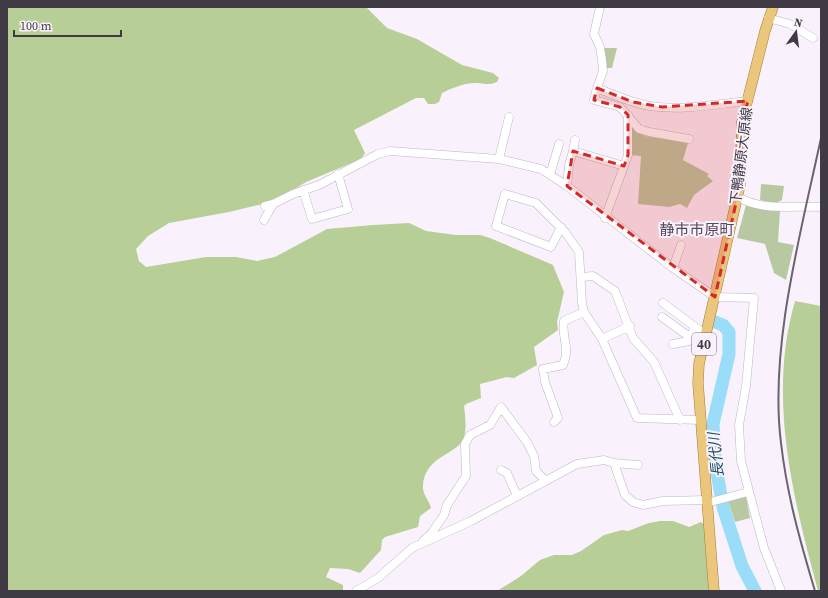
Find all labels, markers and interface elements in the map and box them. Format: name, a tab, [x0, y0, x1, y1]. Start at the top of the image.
scale bar	[14, 12, 121, 38]
north arrow	[776, 12, 816, 52]
text: N	[793, 15, 804, 31]
text: 100 m	[20, 18, 52, 34]
street label: 下鴨静原大原線	[725, 106, 757, 206]
district label: 静市市原町	[659, 219, 735, 240]
road number: 40	[692, 333, 716, 355]
water label: 長代川	[703, 430, 728, 479]

